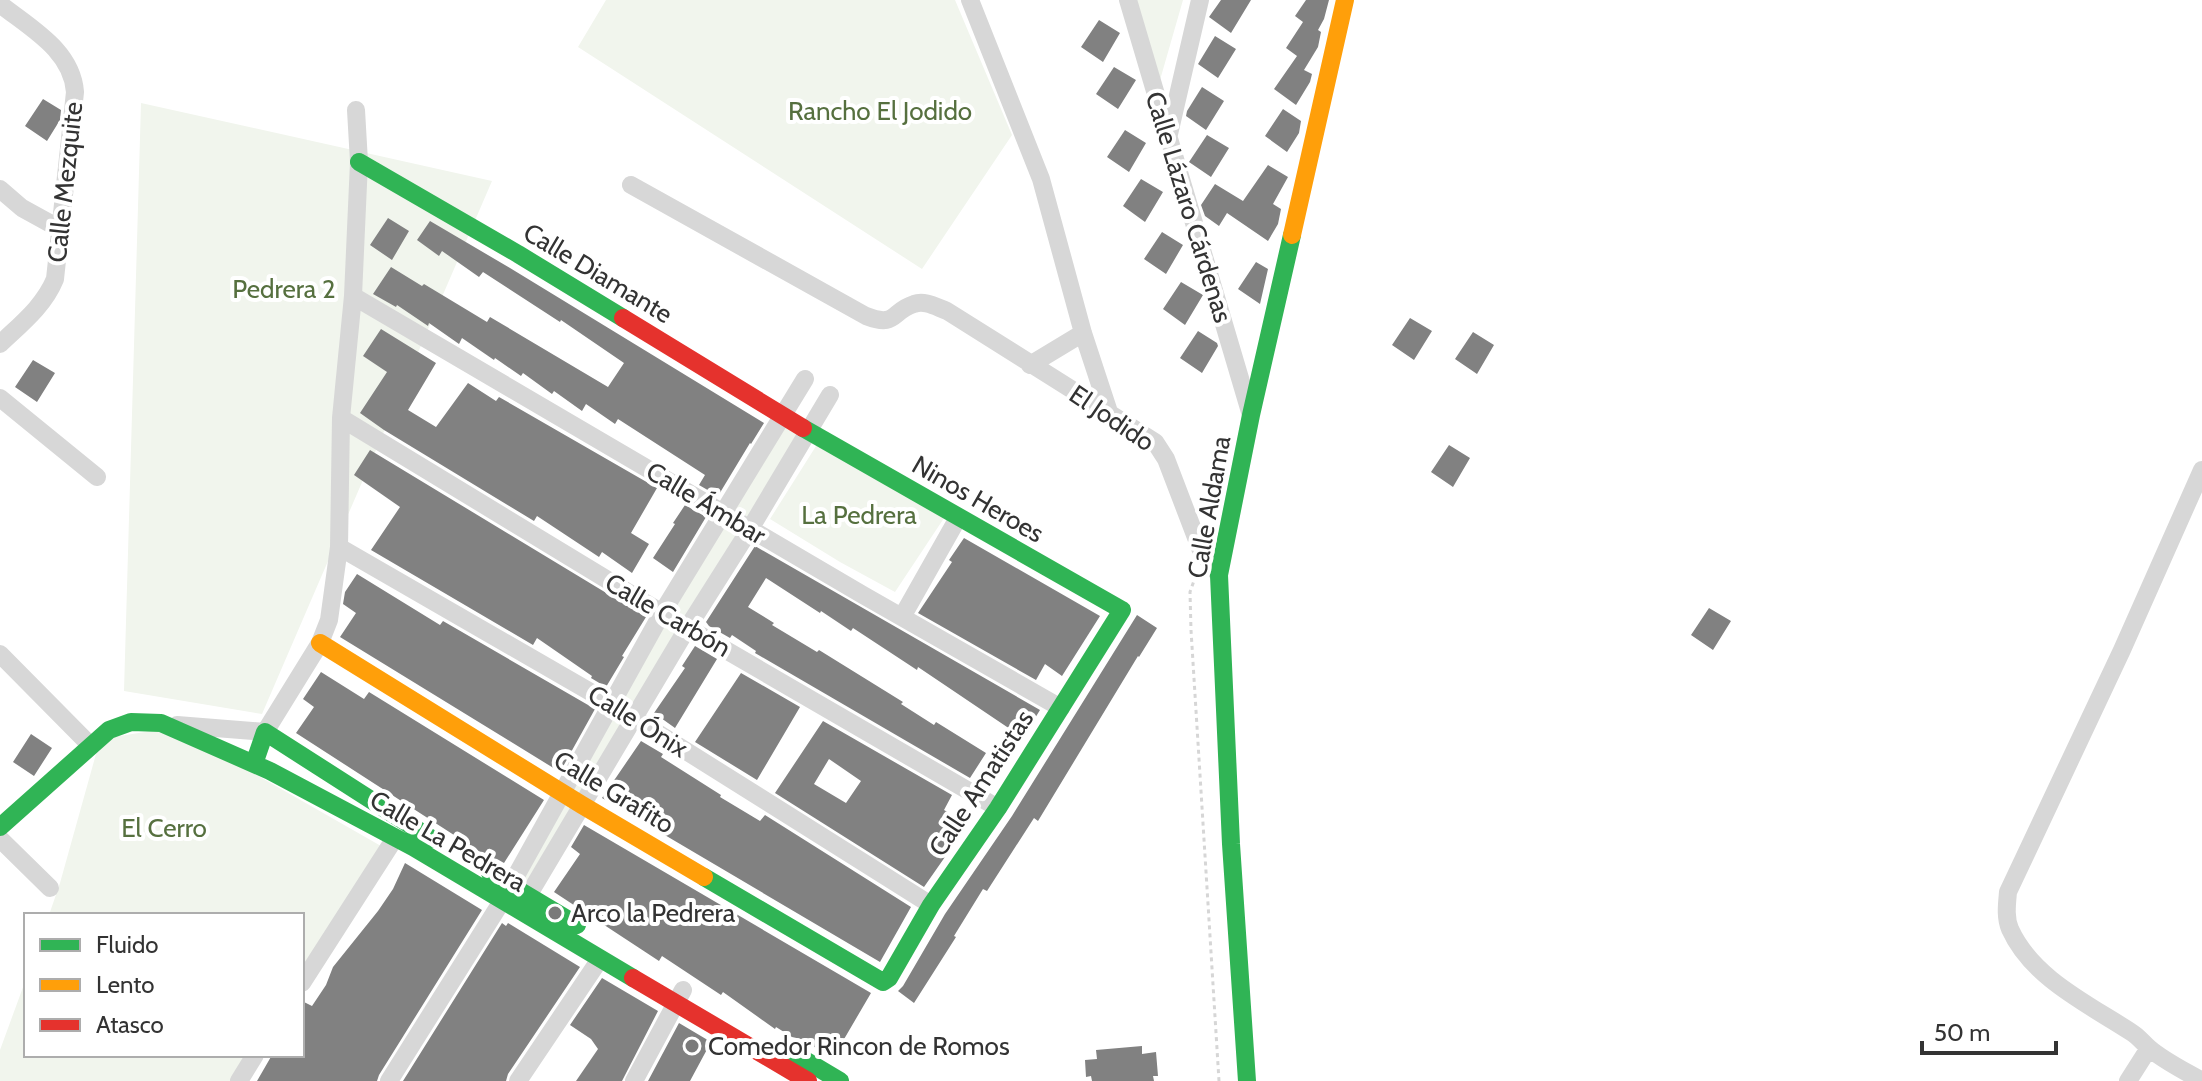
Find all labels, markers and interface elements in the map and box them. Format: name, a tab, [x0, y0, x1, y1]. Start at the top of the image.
street label: Calle Lázaro Cárdenas	[1139, 88, 1239, 327]
park label: Rancho El Jodido	[788, 95, 972, 127]
street label: Calle Mezquite	[41, 100, 89, 264]
street label: Calle Diamante	[518, 216, 678, 330]
park label: Pedrera 2	[232, 273, 336, 305]
street label: El Jodido	[1063, 378, 1161, 458]
street label: Calle Aldama	[1181, 433, 1237, 581]
street label: Ninos Heroes	[907, 448, 1050, 550]
street label: Calle Ámbar	[640, 455, 772, 552]
park label: La Pedrera	[801, 499, 917, 531]
street label: Calle Carbón	[599, 566, 737, 664]
street label: Calle Ónix	[582, 678, 695, 765]
street label: Calle Amatistas	[922, 704, 1040, 862]
street label: Calle Grafito	[548, 744, 680, 840]
street label: Calle La Pedrera	[364, 783, 532, 899]
park label: El Cerro	[121, 812, 207, 844]
place label: Arco la Pedrera	[571, 897, 736, 929]
marker: Arco la Pedrera	[546, 904, 564, 922]
legend	[24, 913, 304, 1057]
text: Fluido	[96, 930, 158, 959]
text: Lento	[96, 970, 155, 999]
scale bar	[1922, 1005, 2056, 1055]
text: Atasco	[96, 1010, 164, 1039]
text: 50 m	[1934, 1018, 1990, 1047]
place label: Comedor Rincon de Romos	[708, 1030, 1010, 1062]
marker: Comedor Rincon de Romos	[683, 1037, 701, 1055]

